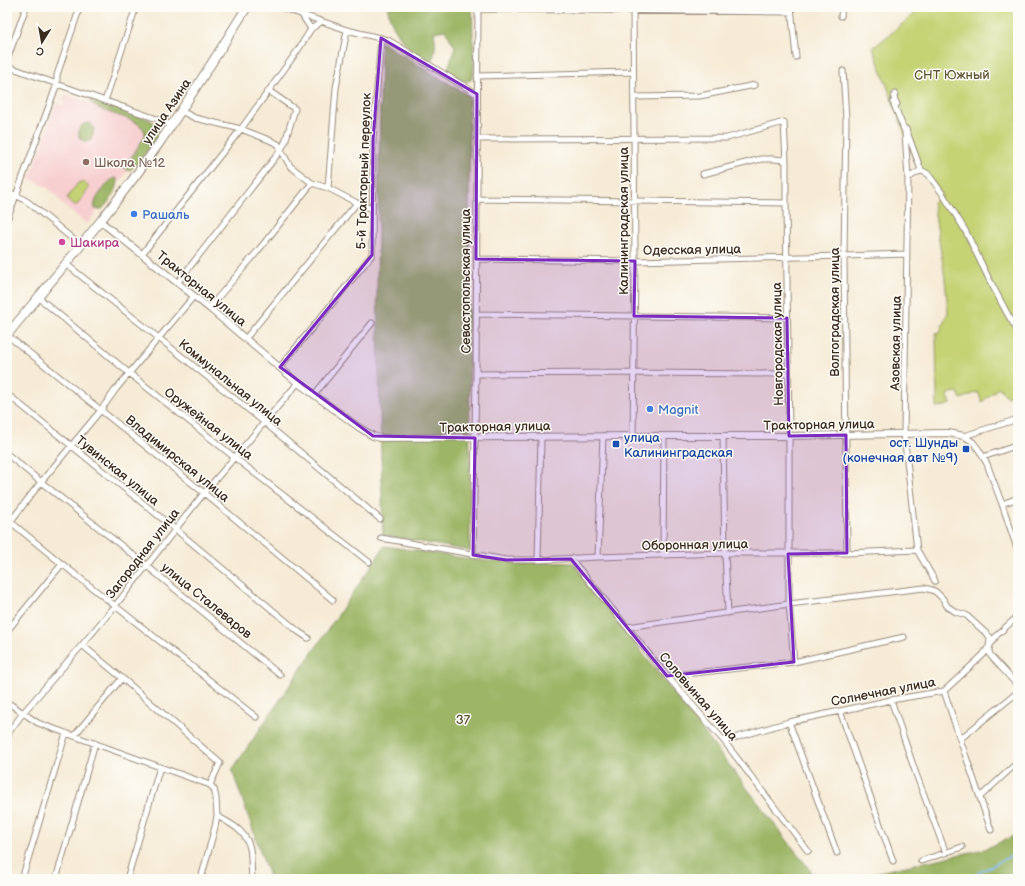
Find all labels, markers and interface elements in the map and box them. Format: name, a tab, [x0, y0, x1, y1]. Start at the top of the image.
north arrow	[22, 22, 62, 62]
text: С	[35, 44, 45, 58]
park label: СНТ Южный	[914, 67, 990, 83]
street label: улица Азина	[139, 75, 195, 148]
street label: 5-й Тракторный переулок	[353, 92, 375, 250]
street label: Калининградская улица	[616, 147, 632, 295]
place label: Школа №12	[94, 155, 165, 171]
marker: Школа №12	[81, 157, 91, 167]
place label: Рашаль	[142, 207, 190, 223]
street label: Севастопольская улица	[458, 208, 474, 353]
marker: Рашаль	[129, 209, 139, 219]
place label: Шакира	[70, 235, 120, 251]
marker: Шакира	[57, 237, 67, 247]
street label: Одесская улица	[643, 241, 742, 259]
street label: Волгоградская улица	[827, 247, 843, 377]
street label: Тракторная улица	[153, 248, 250, 330]
street label: Новгородская улица	[769, 282, 787, 406]
street label: Азовская улица	[887, 295, 905, 392]
street label: Коммунальная улица	[175, 336, 286, 430]
street label: Оружейная улица	[161, 384, 256, 464]
place label: Magnit	[658, 402, 698, 418]
marker: Magnit	[645, 404, 655, 414]
street label: Владимирская улица	[122, 412, 233, 506]
street label: Тракторная улица	[763, 416, 875, 434]
street label: Тракторная улица	[439, 418, 551, 436]
place label: улица Калининградская	[624, 430, 733, 461]
street label: Тувинская улица	[73, 432, 162, 509]
place label: ост. Шунды (конечная авт №9)	[842, 435, 958, 466]
marker: улица Калининградская	[611, 439, 621, 449]
marker: ост. Шунды (конечная авт №9)	[961, 444, 971, 454]
street label: Загородная улица	[103, 505, 183, 602]
street label: Оборонная улица	[642, 536, 749, 554]
street label: улица Сталеваров	[158, 559, 255, 642]
street label: Соловьиная улица	[656, 649, 741, 744]
street label: Солнечная улица	[830, 674, 937, 710]
park label: 37	[456, 712, 471, 728]

